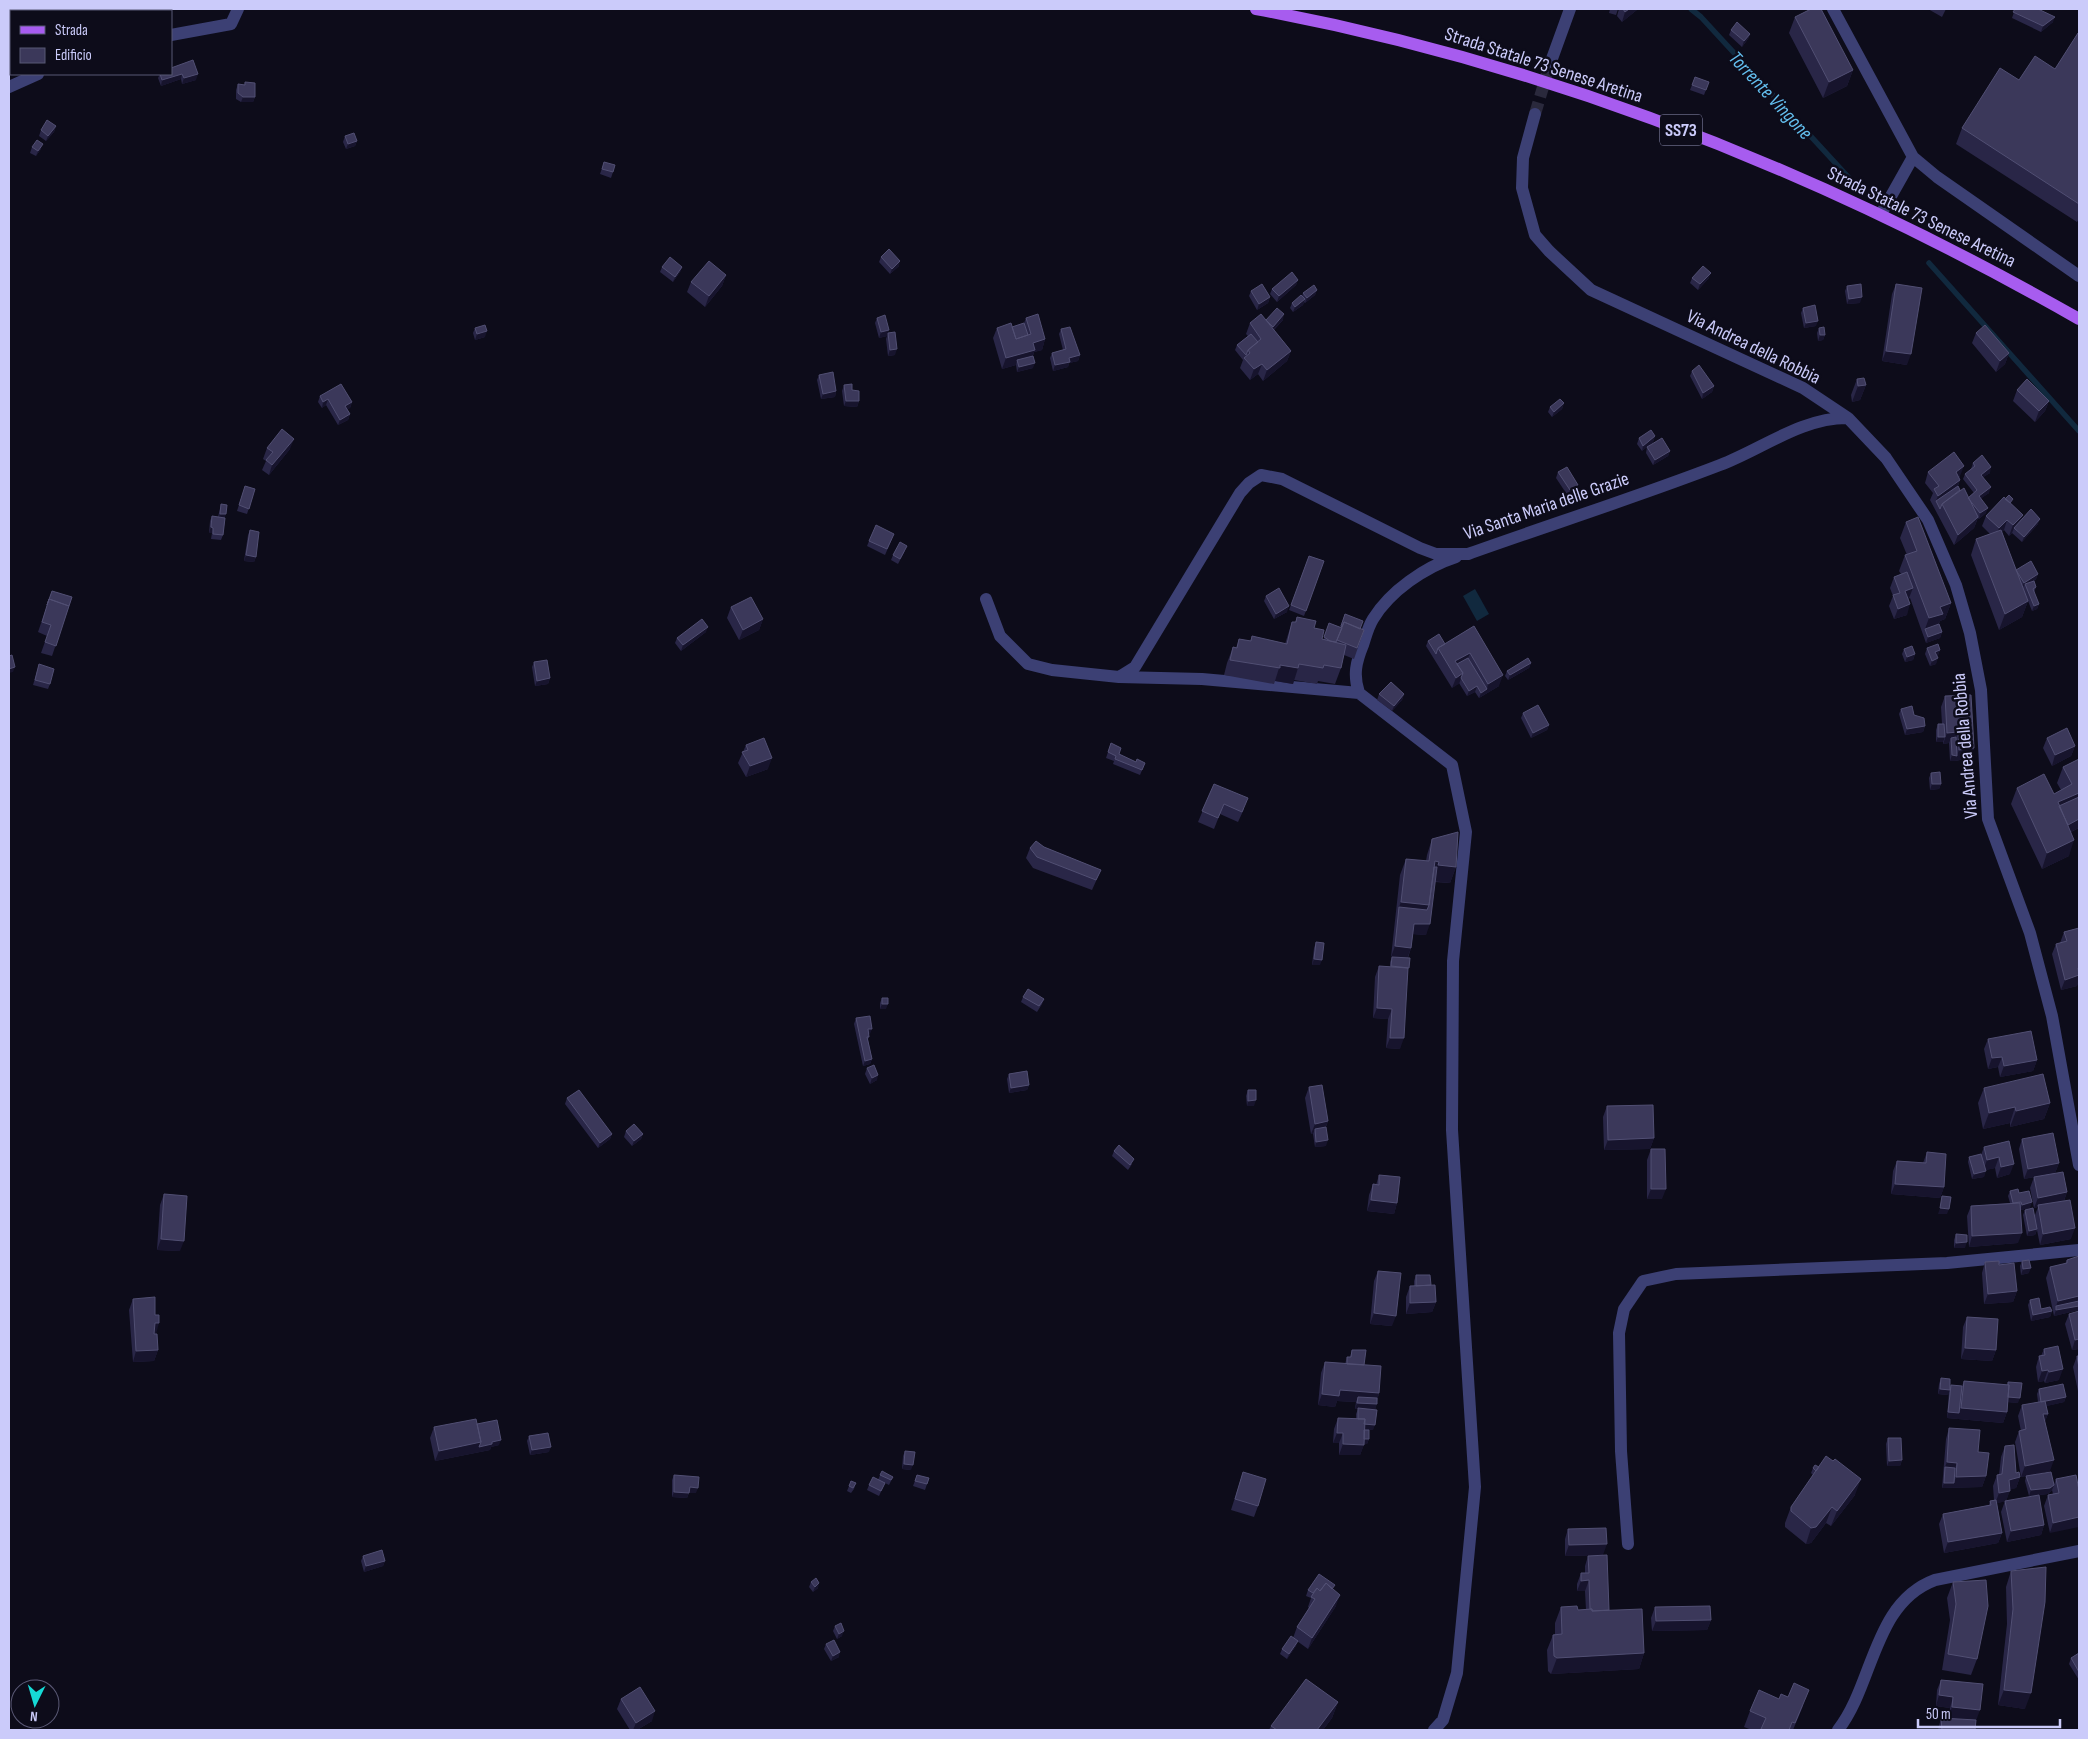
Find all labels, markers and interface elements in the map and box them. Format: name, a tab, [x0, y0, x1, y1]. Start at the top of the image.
legend	[10, 10, 172, 75]
text: Strada	[55, 21, 88, 40]
street label: Strada Statale 73 Senese Aretina	[1442, 23, 1645, 108]
text: Edificio	[55, 46, 92, 65]
water label: Torrente Vingone	[1723, 47, 1817, 145]
road number: SS73	[1660, 114, 1702, 146]
street label: Strada Statale 73 Senese Aretina	[1823, 162, 2019, 273]
street label: Via Andrea della Robbia	[1683, 305, 1824, 390]
street label: Via Santa Maria delle Grazie	[1461, 467, 1632, 546]
street label: Via Andrea della Robbia	[1948, 672, 1983, 820]
north arrow	[10, 1679, 60, 1729]
scale bar	[1918, 1696, 2060, 1728]
text: 50 m	[1926, 1705, 1951, 1724]
text: N	[29, 1708, 38, 1725]

